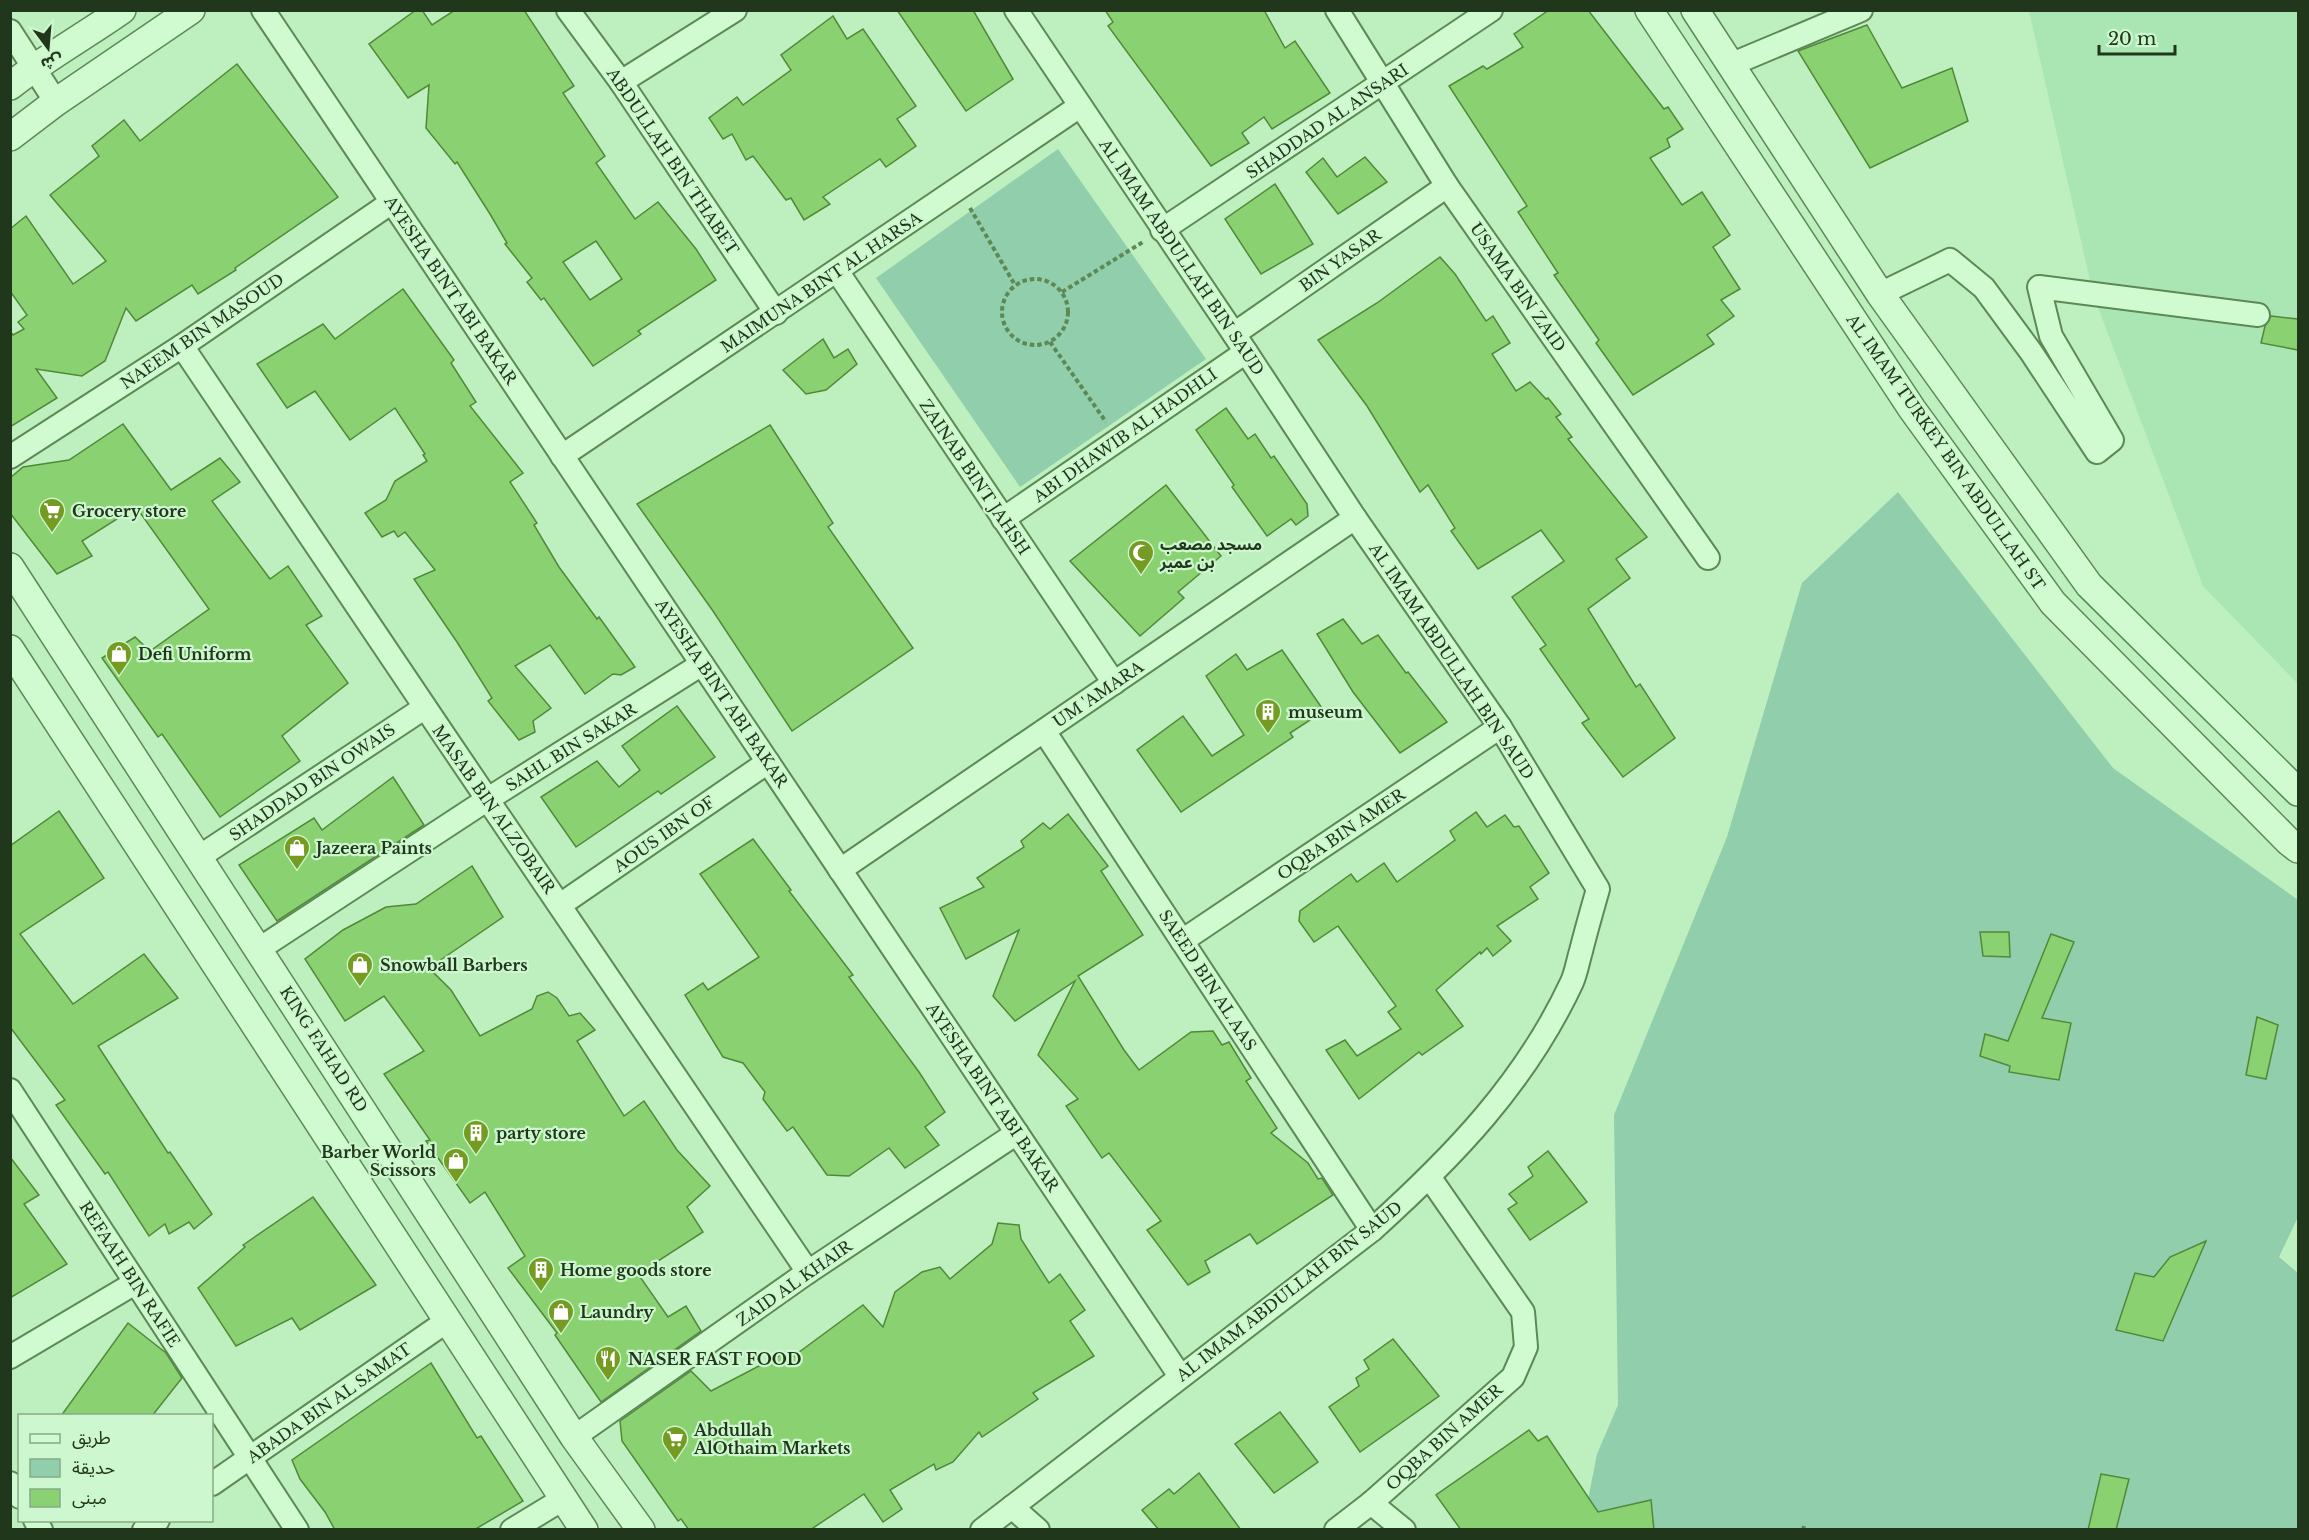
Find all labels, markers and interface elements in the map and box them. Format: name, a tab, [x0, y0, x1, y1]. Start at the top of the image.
north arrow	[18, 18, 78, 78]
scale bar	[2099, 18, 2176, 56]
text: 20 m	[2108, 28, 2156, 50]
text: ش	[39, 50, 65, 75]
street label: SHADDAD AL ANSARI	[1242, 59, 1412, 183]
street label: ABDULLAH BIN THABET	[602, 63, 743, 258]
street label: AL IMAM ABDULLAH BIN SAUD	[1095, 134, 1269, 379]
street label: AYESHA BINT ABI BAKAR	[380, 191, 522, 389]
street label: MAIMUNA BINT AL HARSA	[717, 207, 926, 357]
street label: USAMA BIN ZAID	[1466, 219, 1570, 355]
street label: BIN YASAR	[1295, 224, 1386, 295]
street label: NAEEM BIN MASOUD	[117, 269, 287, 393]
street label: AL IMAM TURKEY BIN ABDULLAH ST	[1842, 309, 2050, 594]
street label: ABI DHAWIB AL HADHLI	[1028, 364, 1221, 507]
street label: ZAINAB BINT JAHSH	[915, 395, 1035, 559]
supermarket icon: Grocery store	[37, 496, 67, 534]
place label: Grocery store	[72, 501, 186, 521]
place label: مسجد مصعب بن عمير	[1159, 534, 1262, 572]
mosque icon: مسجد مصعب بن عمير	[1126, 538, 1156, 576]
street label: AL IMAM ABDULLAH BIN SAUD	[1365, 538, 1539, 783]
street label: AYESHA BINT ABI BAKAR	[651, 594, 793, 792]
shop icon: Defi Uniform	[104, 639, 134, 677]
place label: Defi Uniform	[138, 644, 252, 664]
street label: UM 'AMARA	[1049, 656, 1148, 732]
building icon: museum	[1253, 697, 1283, 735]
street label: SAHL BIN SAKAR	[502, 698, 641, 795]
place label: museum	[1288, 702, 1363, 722]
street label: SHADDAD BIN OWAIS	[225, 719, 399, 845]
street label: MASAB BIN ALZOBAIR	[428, 721, 561, 898]
street label: OQBA BIN AMER	[1273, 783, 1410, 884]
street label: AOUS IBN OF	[609, 792, 719, 877]
shop icon: Jazeera Paints	[282, 833, 312, 871]
place label: Jazeera Paints	[313, 838, 432, 858]
street label: SAEED BIN AL AAS	[1155, 906, 1261, 1054]
shop icon: Snowball Barbers	[345, 950, 375, 988]
place label: Snowball Barbers	[380, 955, 528, 975]
street label: KING FAHAD RD	[276, 982, 372, 1116]
street label: AYESHA BINT ABI BAKAR	[922, 998, 1064, 1196]
building icon: party store	[461, 1118, 491, 1156]
place label: party store	[496, 1123, 586, 1143]
place label: Barber World Scissors	[321, 1142, 436, 1180]
shop icon: Barber World Scissors	[441, 1146, 471, 1184]
street label: REFAAH BIN RAFIE	[75, 1197, 185, 1351]
street label: AL IMAM ABDULLAH BIN SAUD	[1171, 1197, 1406, 1386]
street label: ZAID AL KHAIR	[732, 1235, 857, 1330]
building icon: Home goods store	[526, 1255, 556, 1293]
place label: Home goods store	[560, 1260, 712, 1280]
shop icon: Laundry	[546, 1297, 576, 1335]
place label: Laundry	[580, 1302, 654, 1322]
street label: ABADA BIN AL SAMAT	[242, 1339, 415, 1468]
restaurant icon: NASER FAST FOOD	[593, 1344, 623, 1382]
place label: NASER FAST FOOD	[628, 1349, 801, 1369]
street label: OQBA BIN AMER	[1382, 1379, 1507, 1495]
legend	[18, 1414, 213, 1522]
place label: Abdullah AlOthaim Markets	[693, 1420, 851, 1458]
supermarket icon: Abdullah AlOthaim Markets	[660, 1424, 690, 1462]
text: طريق	[72, 1427, 111, 1449]
text: حديقة	[72, 1457, 115, 1479]
text: مبنى	[72, 1487, 107, 1509]

